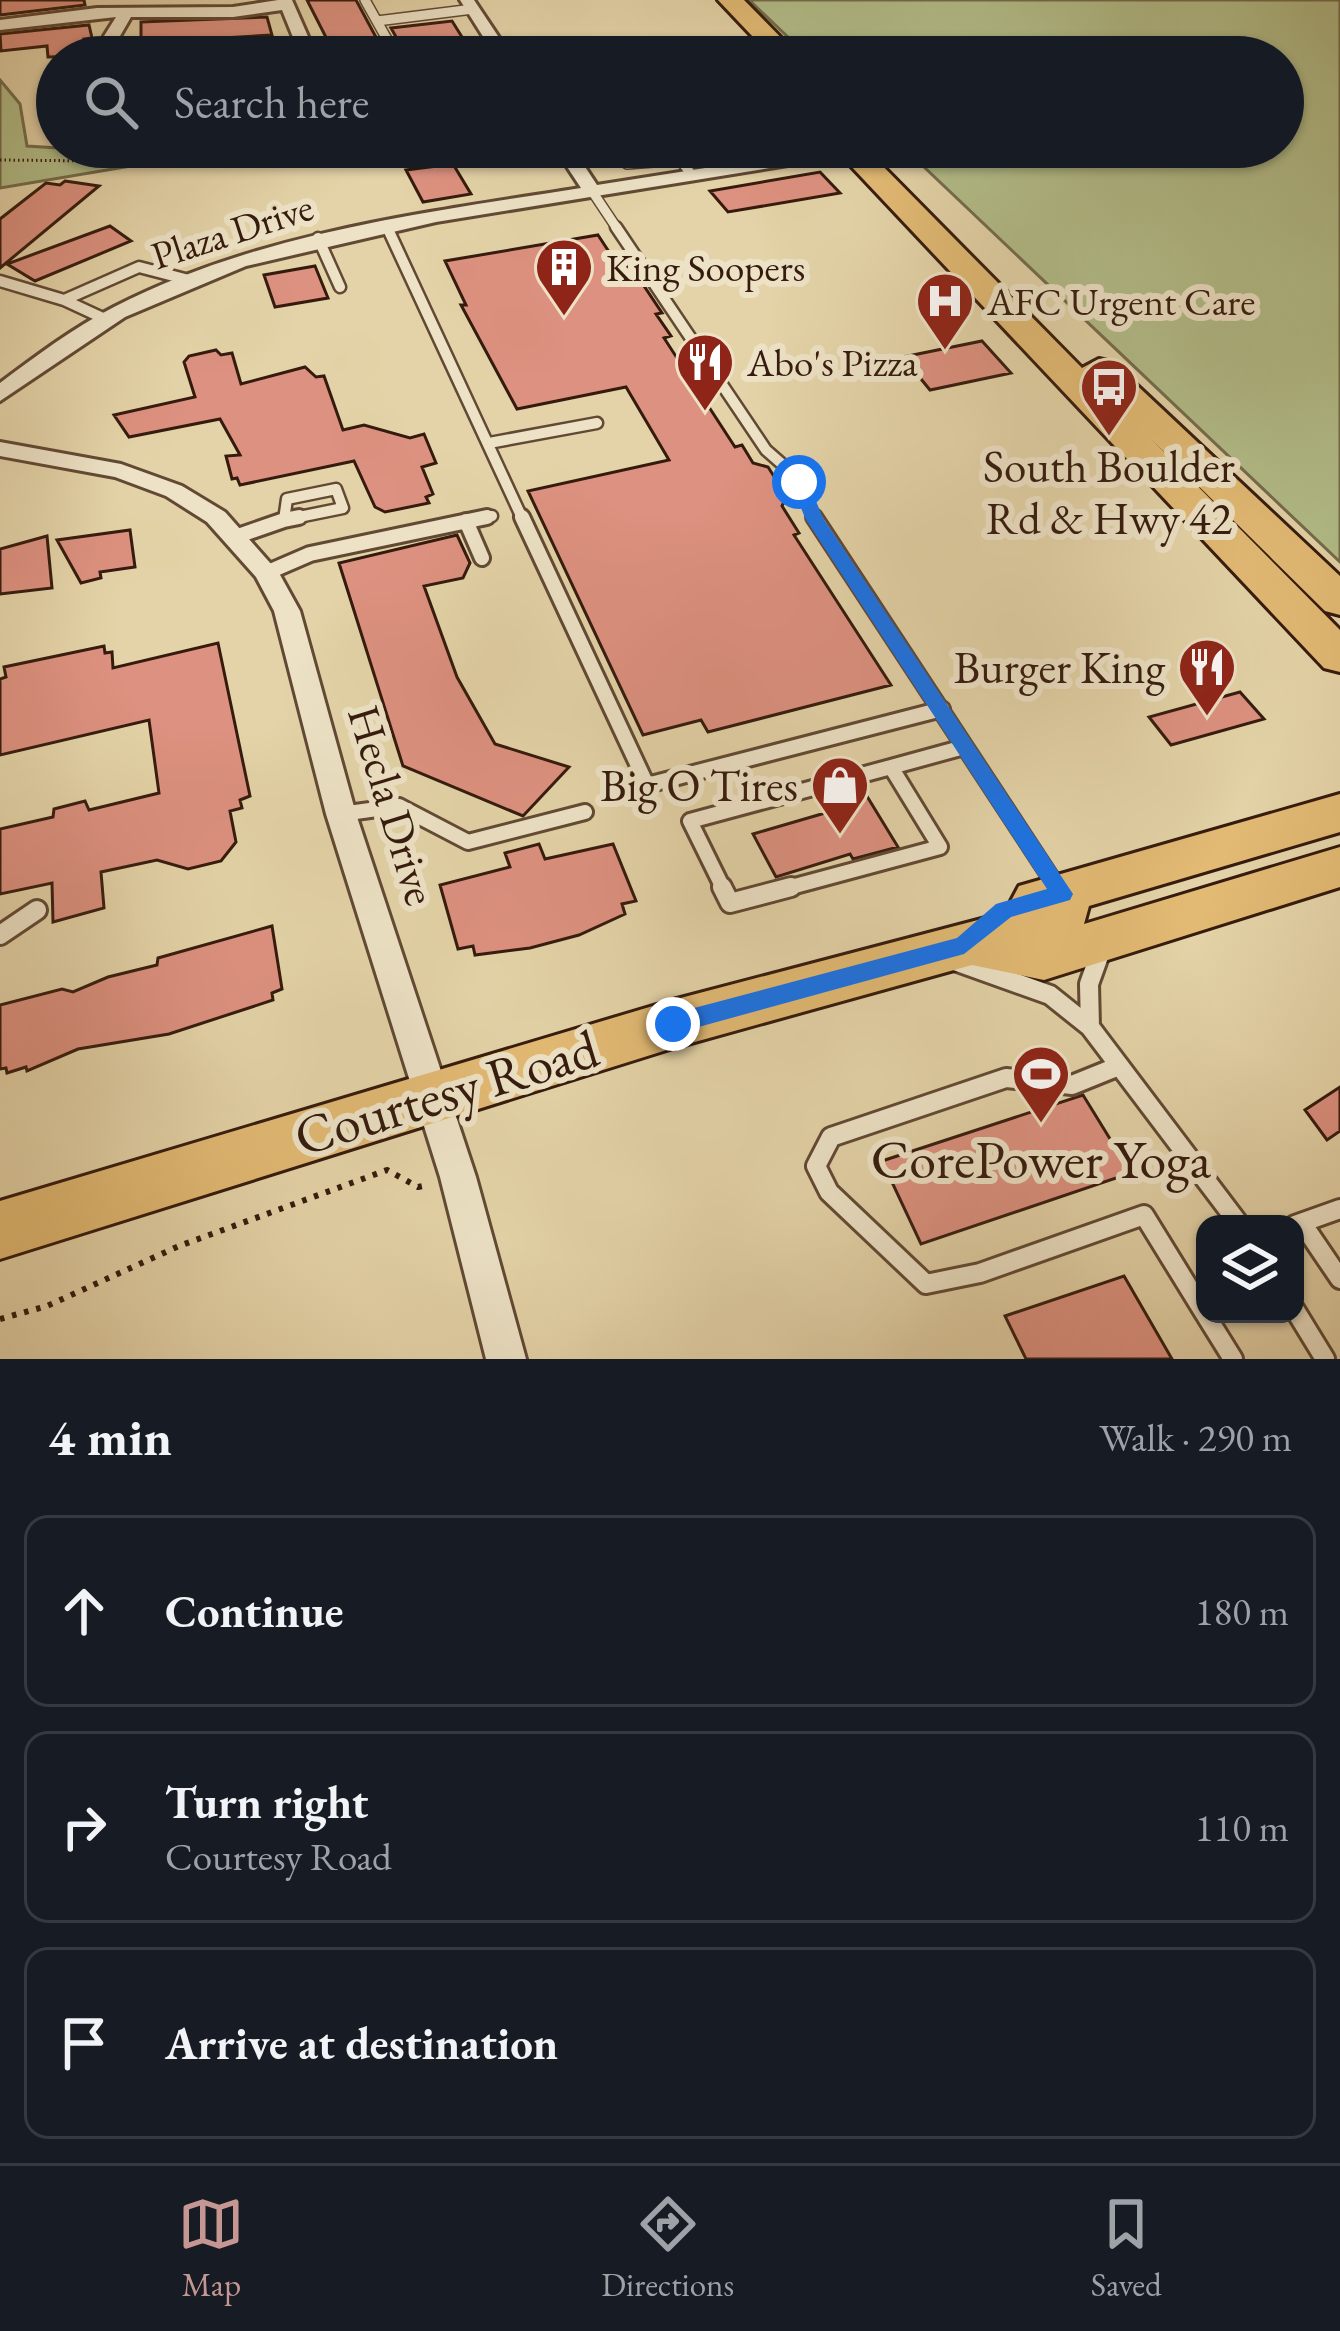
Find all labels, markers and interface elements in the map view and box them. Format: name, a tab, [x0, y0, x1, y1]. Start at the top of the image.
search box	[36, 36, 1304, 168]
icon: search	[78, 69, 144, 135]
text: Search here	[174, 73, 369, 131]
street label: Plaza Drive	[145, 181, 319, 281]
building icon: King Soopers	[533, 236, 595, 318]
place label: King Soopers	[606, 242, 805, 293]
hospital icon: AFC Urgent Care	[914, 270, 976, 352]
place label: AFC Urgent Care	[986, 276, 1256, 327]
restaurant icon: Abo's Pizza	[674, 331, 736, 413]
place label: Abo's Pizza	[746, 337, 918, 388]
bus stop icon: South Boulder Rd & Hwy 42	[1078, 356, 1140, 438]
place label: South Boulder Rd & Hwy 42	[983, 437, 1235, 547]
route start	[772, 455, 826, 509]
restaurant icon: Burger King	[1176, 636, 1238, 718]
place label: Burger King	[954, 638, 1165, 696]
street label: Hecla Drive	[335, 698, 451, 912]
shop icon: Big O Tires	[809, 754, 871, 836]
place label: Big O Tires	[600, 756, 798, 814]
route end	[646, 997, 700, 1051]
street label: Courtesy Road	[286, 1012, 607, 1171]
sports icon: CorePower Yoga	[1010, 1043, 1072, 1125]
place label: CorePower Yoga	[871, 1124, 1212, 1194]
map controls	[1196, 1215, 1304, 1323]
button: layers	[1196, 1215, 1304, 1323]
text: 4 min	[48, 1404, 172, 1470]
text: Walk · 290 m	[1099, 1412, 1292, 1463]
icon: ahead	[51, 1578, 117, 1644]
text: Continue	[165, 1582, 343, 1640]
text: 180 m	[1195, 1586, 1289, 1637]
text: Turn right	[165, 1773, 368, 1831]
icon: right	[51, 1794, 117, 1860]
text: 110 m	[1195, 1802, 1289, 1853]
text: Courtesy Road	[165, 1831, 392, 1882]
icon: arrive	[51, 2010, 117, 2076]
text: Arrive at destination	[165, 2014, 558, 2072]
tab: Map	[178, 2191, 244, 2306]
tab: Directions	[601, 2191, 734, 2306]
tab: Saved	[1091, 2191, 1162, 2306]

